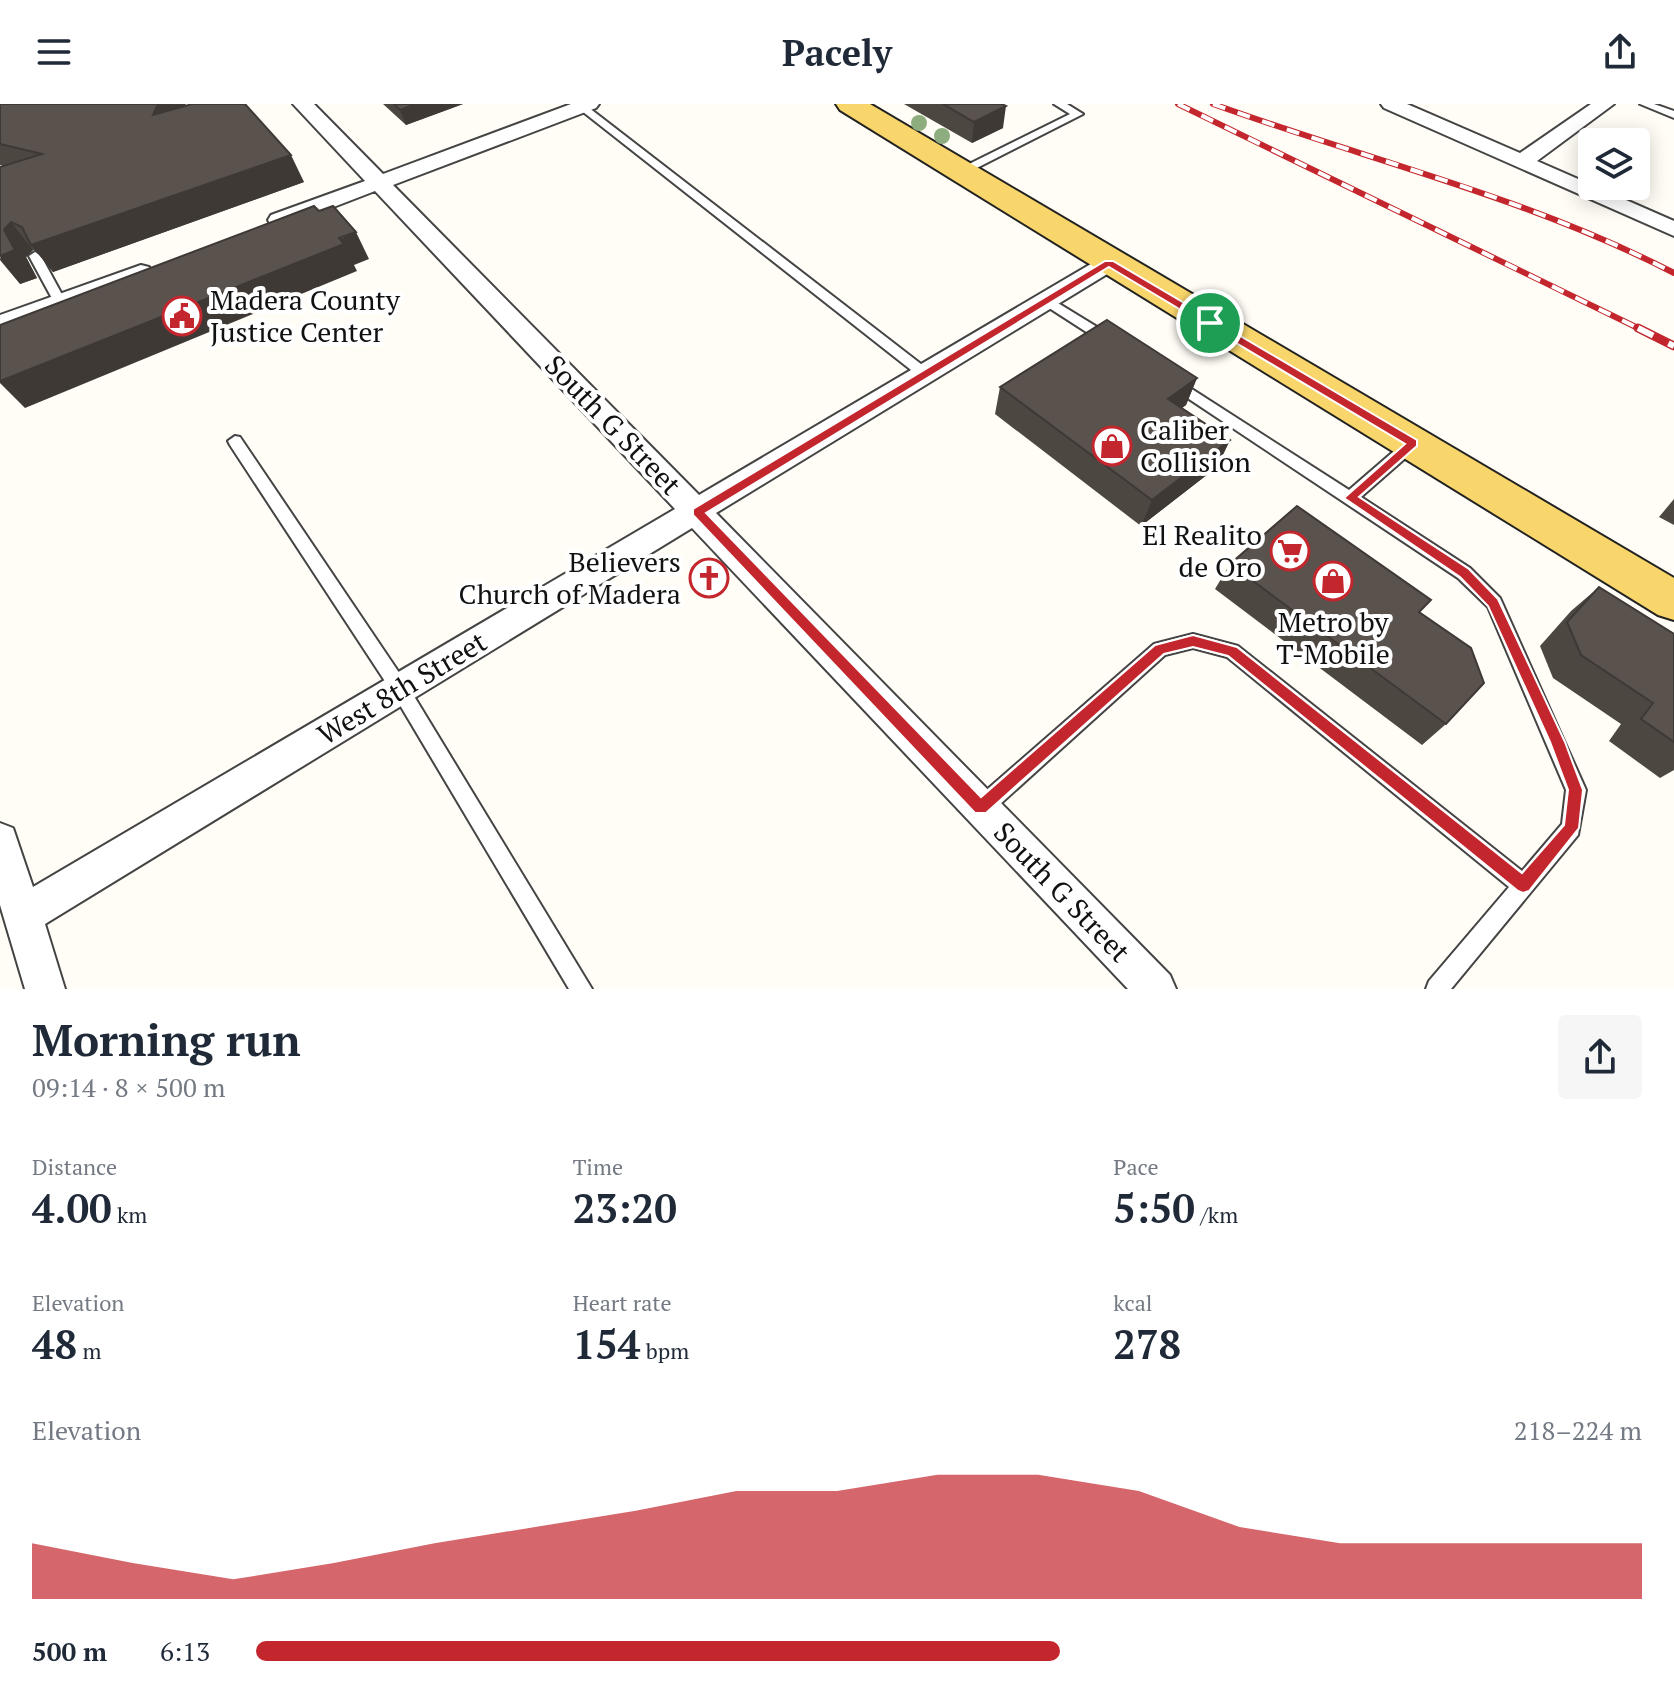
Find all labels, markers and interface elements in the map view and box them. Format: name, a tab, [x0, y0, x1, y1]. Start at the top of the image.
text: Pacely	[782, 29, 892, 76]
icon: menu	[32, 30, 76, 74]
icon: share	[1598, 30, 1642, 74]
map controls	[1578, 128, 1650, 200]
button: layers	[1578, 128, 1650, 200]
place label: Madera County Justice Center	[210, 281, 401, 350]
pin	[1176, 289, 1244, 357]
public building icon: Madera County Justice Center	[161, 295, 203, 337]
icon: arrive	[1188, 301, 1232, 345]
street label: South G Street	[537, 347, 690, 503]
place label: Caliber Collision	[1140, 411, 1251, 480]
shop icon: Caliber Collision	[1091, 425, 1133, 467]
place label: El Realito de Oro	[1142, 516, 1262, 585]
supermarket icon: El Realito de Oro	[1269, 530, 1311, 572]
place label: Believers Church of Madera	[459, 543, 681, 612]
church icon: Believers Church of Madera	[688, 557, 730, 599]
shop icon: Metro by T-Mobile	[1312, 560, 1354, 602]
place label: Metro by T-Mobile	[1276, 603, 1390, 672]
street label: West 8th Street	[310, 622, 494, 753]
street label: South G Street	[986, 814, 1139, 970]
text: Morning run	[32, 1010, 301, 1069]
button: share	[1558, 1015, 1642, 1099]
text: 09:14 · 8 × 500 m	[32, 1070, 226, 1104]
text: Distance	[32, 1152, 117, 1181]
text: Time	[573, 1152, 623, 1181]
text: Pace	[1113, 1152, 1158, 1181]
text: 4.00	[32, 1181, 112, 1234]
text: 23:20	[573, 1181, 677, 1234]
text: 5:50	[1113, 1181, 1195, 1234]
text: km	[112, 1200, 147, 1229]
text: /km	[1195, 1200, 1238, 1229]
text: Elevation	[32, 1288, 124, 1317]
text: Heart rate	[573, 1288, 672, 1317]
text: kcal	[1113, 1288, 1152, 1317]
text: 48	[32, 1317, 77, 1370]
text: 154	[573, 1317, 640, 1370]
text: 278	[1113, 1317, 1181, 1370]
text: m	[77, 1336, 102, 1365]
text: bpm	[640, 1336, 689, 1365]
text: Elevation	[32, 1413, 141, 1447]
text: 218–224 m	[1514, 1413, 1642, 1447]
text: 500 m	[32, 1634, 107, 1668]
text: 6:13	[160, 1634, 210, 1668]

